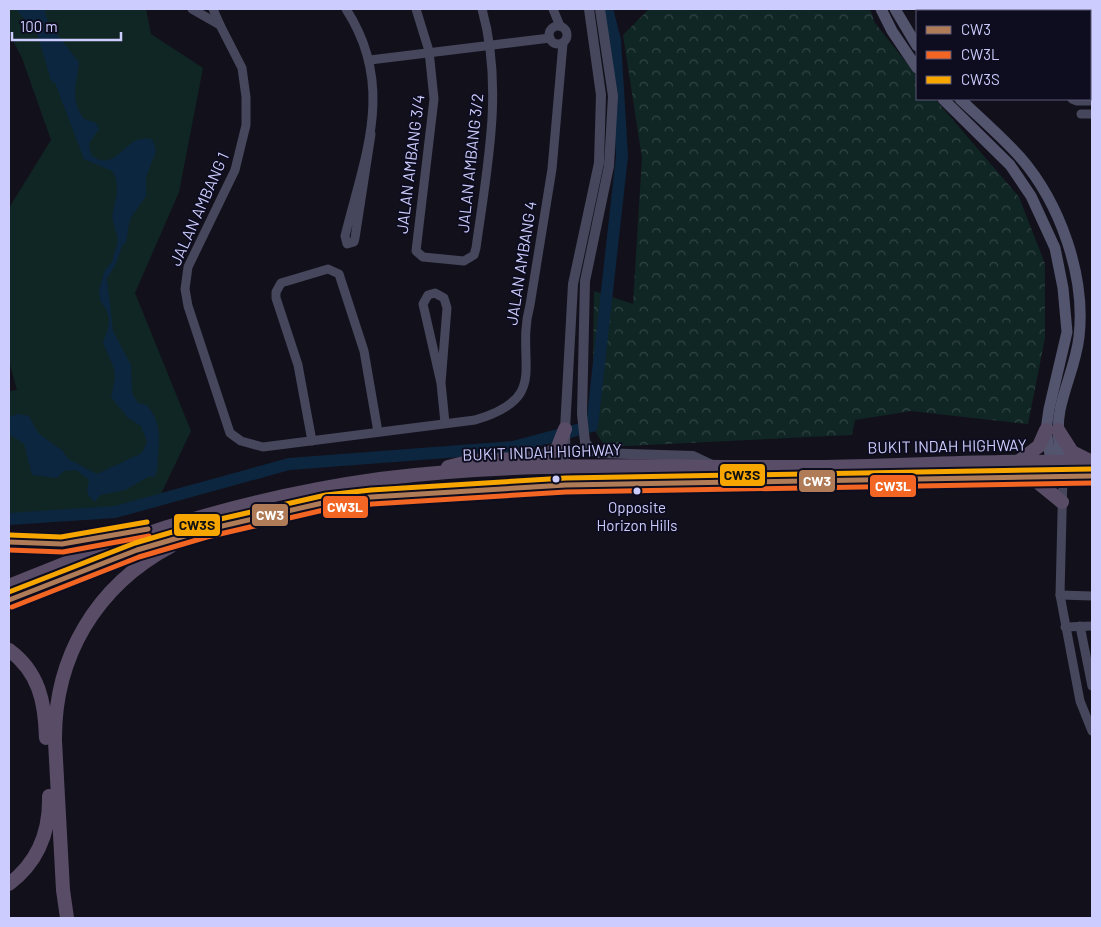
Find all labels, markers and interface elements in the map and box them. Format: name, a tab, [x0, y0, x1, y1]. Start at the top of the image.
scale bar	[12, 10, 121, 42]
legend	[916, 10, 1091, 100]
text: 100 m	[20, 17, 58, 35]
text: CW3	[961, 20, 991, 38]
text: CW3L	[961, 45, 999, 63]
text: CW3S	[961, 70, 1000, 88]
street label: JALAN AMBANG 3/2	[453, 92, 486, 233]
street label: JALAN AMBANG 3/4	[392, 93, 427, 235]
street label: JALAN AMBANG 1	[165, 149, 232, 269]
street label: JALAN AMBANG 4	[501, 199, 540, 326]
street label: BUKIT INDAH HIGHWAY	[867, 435, 1027, 456]
street label: BUKIT INDAH HIGHWAY	[462, 439, 622, 464]
line badge: CW3S	[719, 463, 766, 487]
text: CW3S	[724, 466, 760, 483]
line badge: CW3	[798, 469, 836, 493]
text: CW3	[803, 472, 831, 489]
unlabelled marker	[551, 474, 561, 484]
line badge: CW3L	[869, 474, 917, 498]
text: CW3L	[875, 477, 911, 494]
marker: Opposite Horizon Hills	[632, 486, 642, 496]
line badge: CW3L	[322, 495, 369, 519]
text: CW3L	[327, 498, 363, 515]
place label: Opposite Horizon Hills	[597, 498, 677, 534]
line badge: CW3	[251, 503, 289, 527]
text: CW3	[256, 506, 284, 523]
line badge: CW3S	[173, 513, 221, 537]
text: CW3S	[179, 516, 215, 533]

